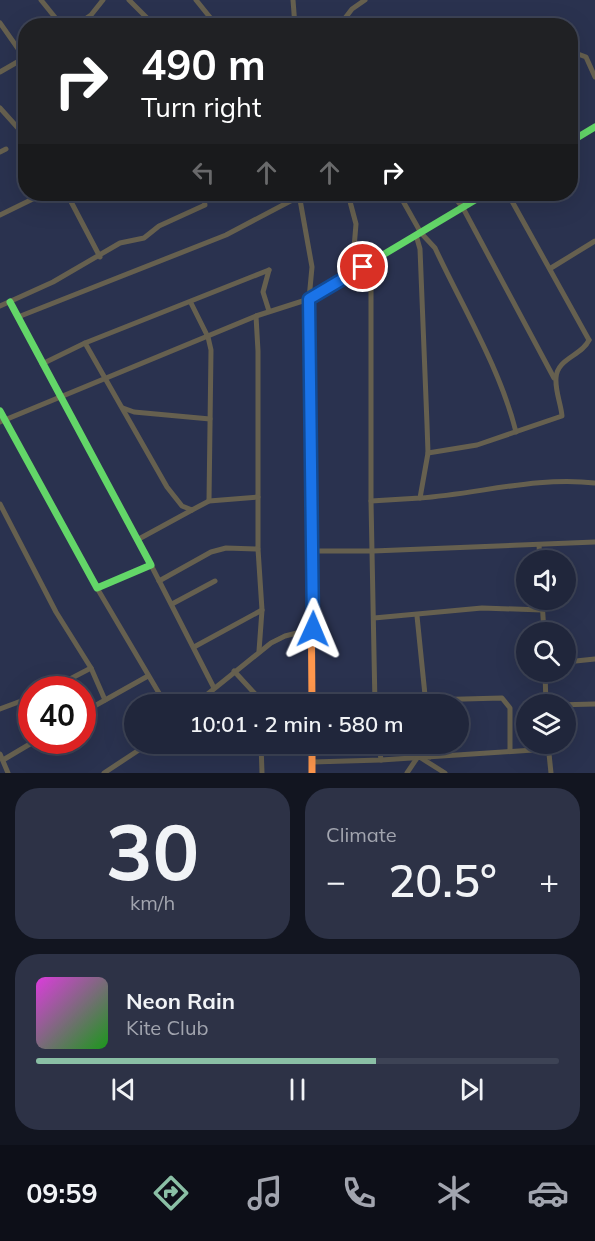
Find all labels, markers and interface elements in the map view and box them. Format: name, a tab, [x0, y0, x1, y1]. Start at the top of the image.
text: 490 m	[141, 38, 266, 91]
icon: right	[42, 42, 120, 120]
text: Turn right	[141, 90, 261, 124]
icon: left	[187, 156, 220, 189]
icon: ahead	[250, 156, 283, 189]
icon: ahead	[313, 156, 346, 189]
icon: right	[376, 156, 409, 189]
pin	[337, 241, 388, 292]
icon: arrive	[346, 250, 379, 283]
map controls	[516, 550, 576, 754]
button: sound	[516, 550, 576, 610]
position arrow	[281, 597, 345, 661]
button: search	[516, 622, 576, 682]
speed limit sign: 40	[18, 676, 96, 754]
button: layers	[516, 694, 576, 754]
text: 10:01 · 2 min · 580 m	[189, 710, 404, 738]
text: 30	[106, 802, 199, 900]
text: Climate	[326, 822, 397, 847]
text: 20.5°	[388, 852, 497, 908]
text: −	[326, 860, 346, 901]
text: +	[539, 860, 559, 901]
text: km/h	[130, 890, 175, 915]
text: Neon Rain	[126, 987, 235, 1015]
text: Kite Club	[126, 1015, 208, 1040]
icon: previous	[107, 1073, 140, 1106]
icon: pause	[281, 1073, 314, 1106]
icon: next	[455, 1073, 488, 1106]
icon: directions	[150, 1172, 192, 1214]
icon: music	[244, 1172, 286, 1214]
icon: phone	[338, 1172, 380, 1214]
icon: climate	[433, 1172, 475, 1214]
icon: car	[527, 1172, 569, 1214]
text: 09:59	[26, 1176, 98, 1210]

